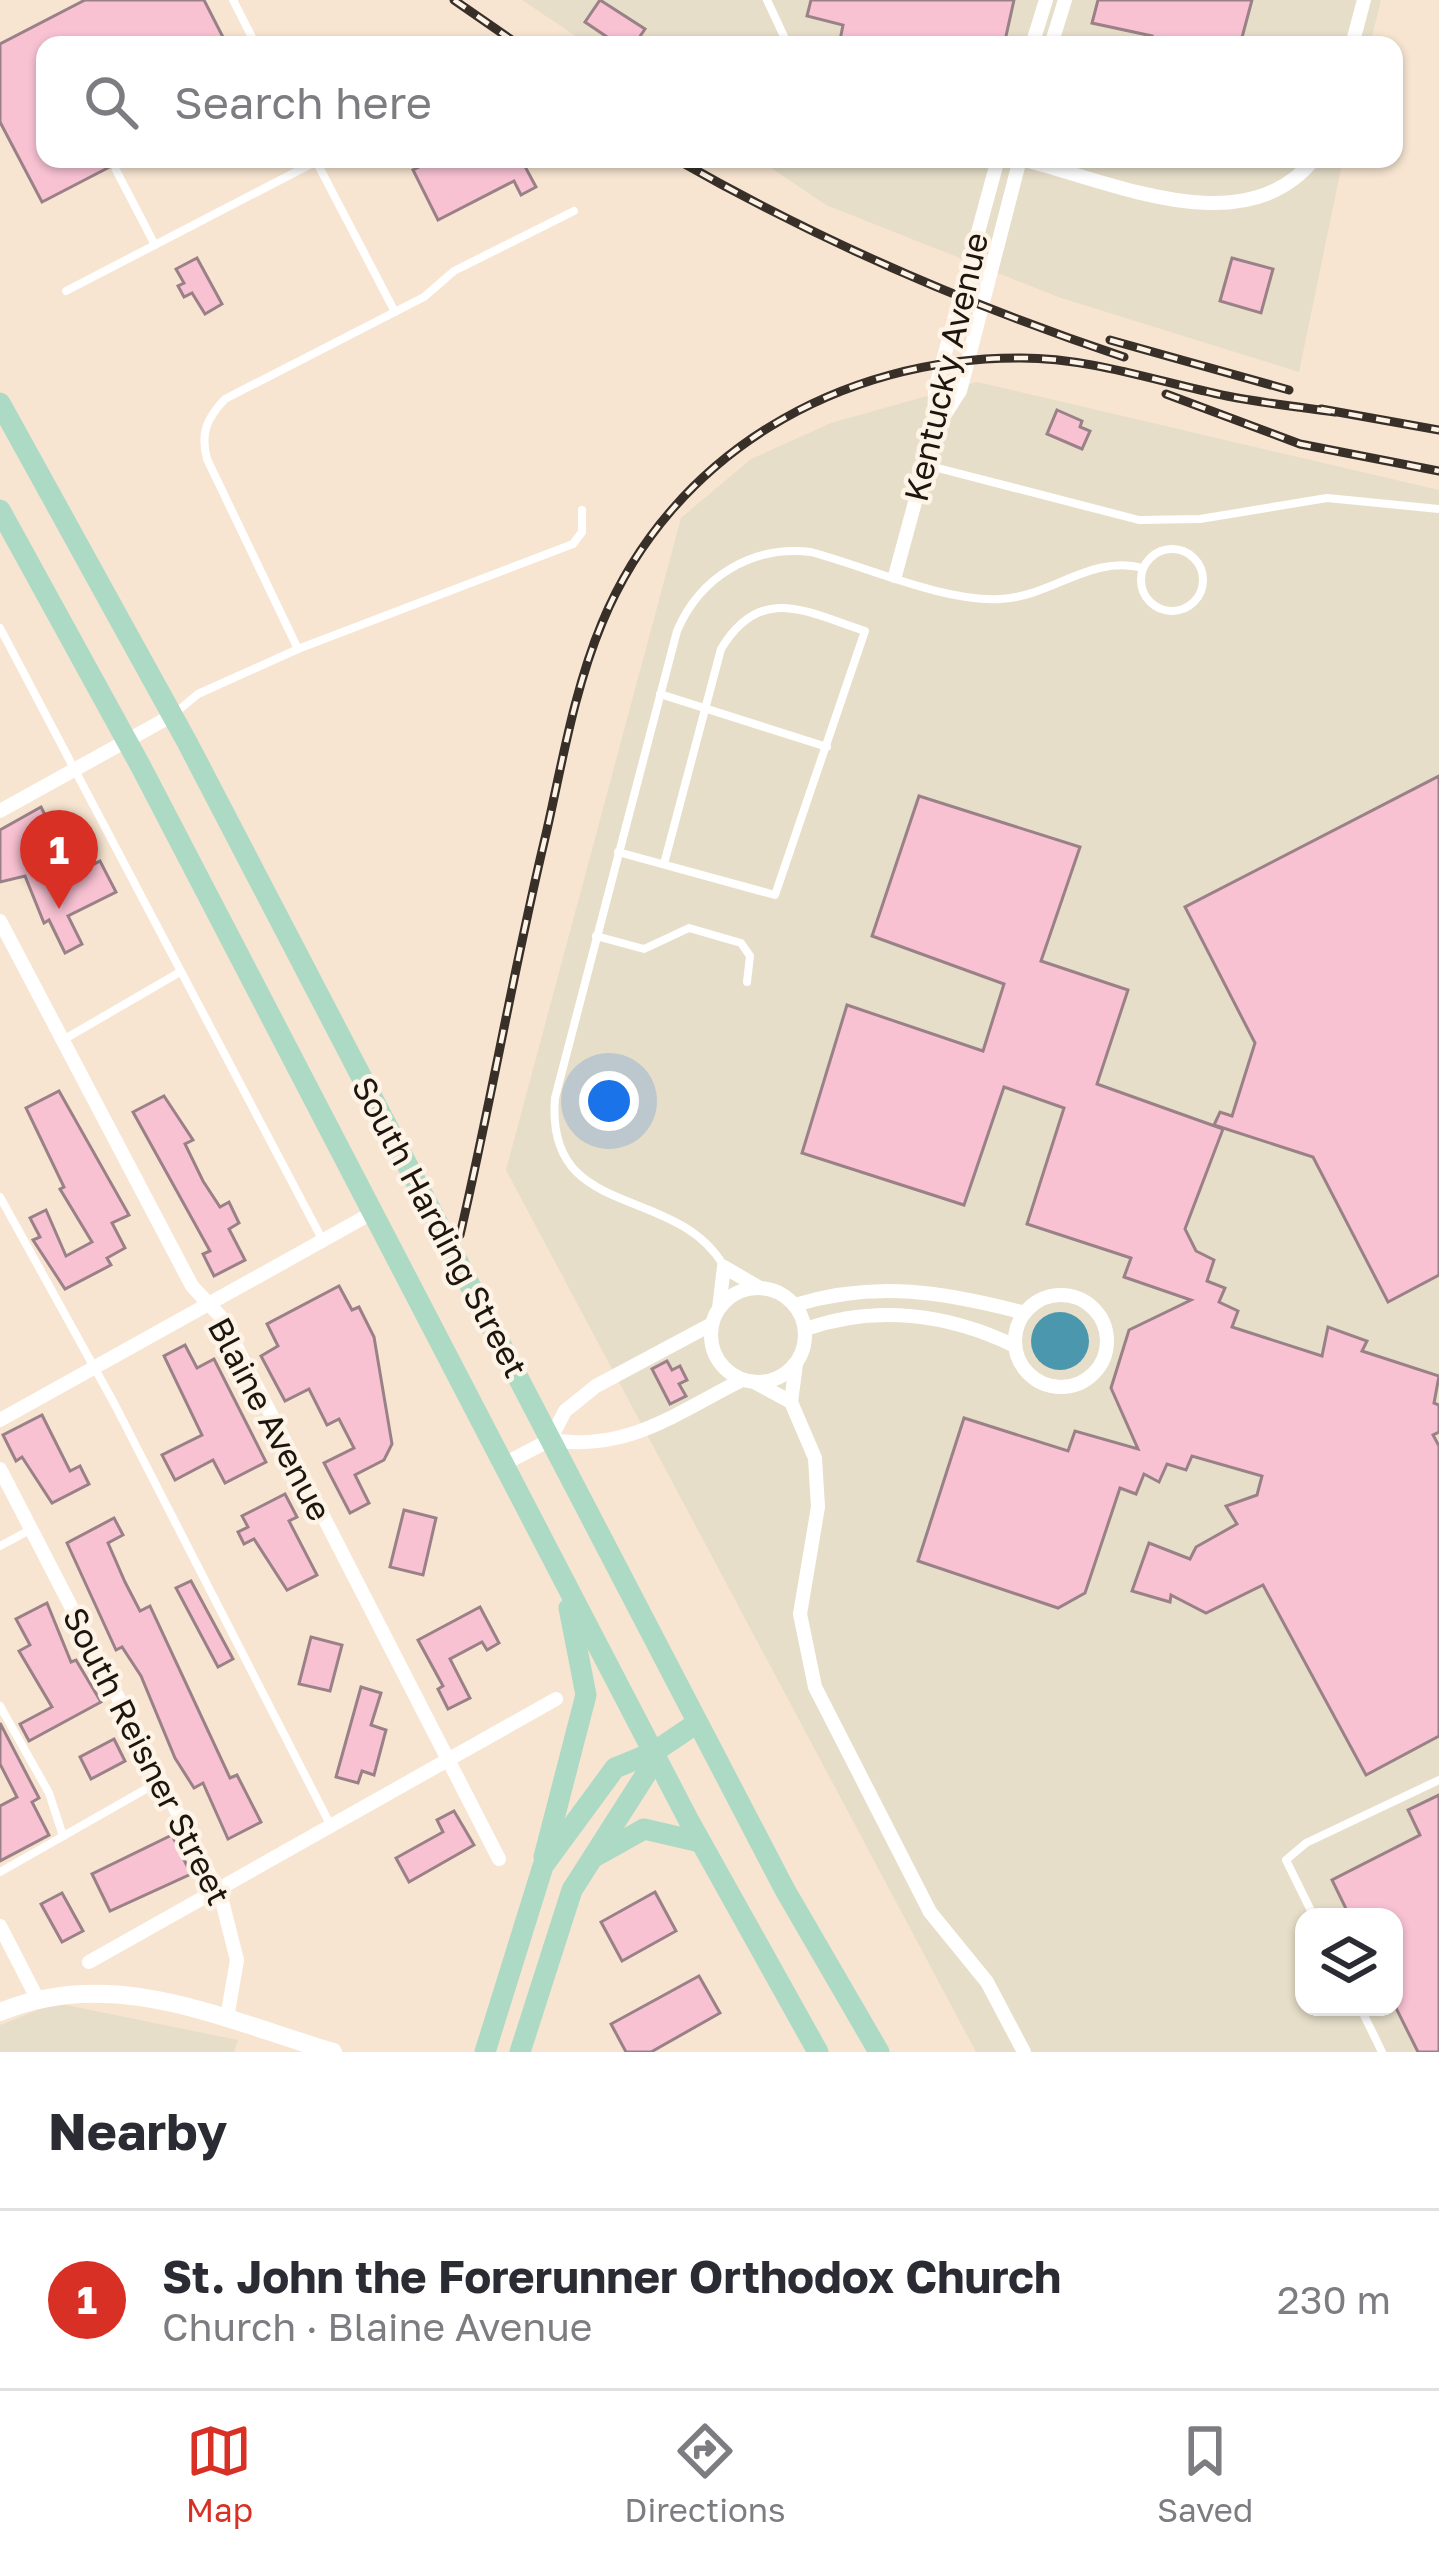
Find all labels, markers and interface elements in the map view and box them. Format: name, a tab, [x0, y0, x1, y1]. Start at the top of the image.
search box	[36, 36, 1403, 168]
icon: search	[78, 69, 144, 135]
text: Search here	[174, 75, 432, 129]
street label: Kentucky Avenue	[896, 229, 995, 505]
pin: 1	[20, 810, 98, 909]
street label: South Harding Street	[345, 1070, 536, 1384]
your location	[579, 1071, 639, 1131]
street label: Blaine Avenue	[201, 1311, 340, 1527]
street label: South Reisner Street	[56, 1601, 239, 1911]
map controls	[1295, 1908, 1403, 2016]
button: layers	[1295, 1908, 1403, 2016]
text: Nearby	[48, 2100, 227, 2161]
text: St. John the Forerunner Orthodox Church	[162, 2249, 1061, 2303]
text: 1	[77, 2276, 97, 2323]
text: 230 m	[1277, 2276, 1391, 2323]
text: Church · Blaine Avenue	[162, 2303, 592, 2350]
tab: Map	[186, 2418, 253, 2529]
tab: Directions	[624, 2418, 786, 2529]
tab: Saved	[1157, 2418, 1253, 2529]

